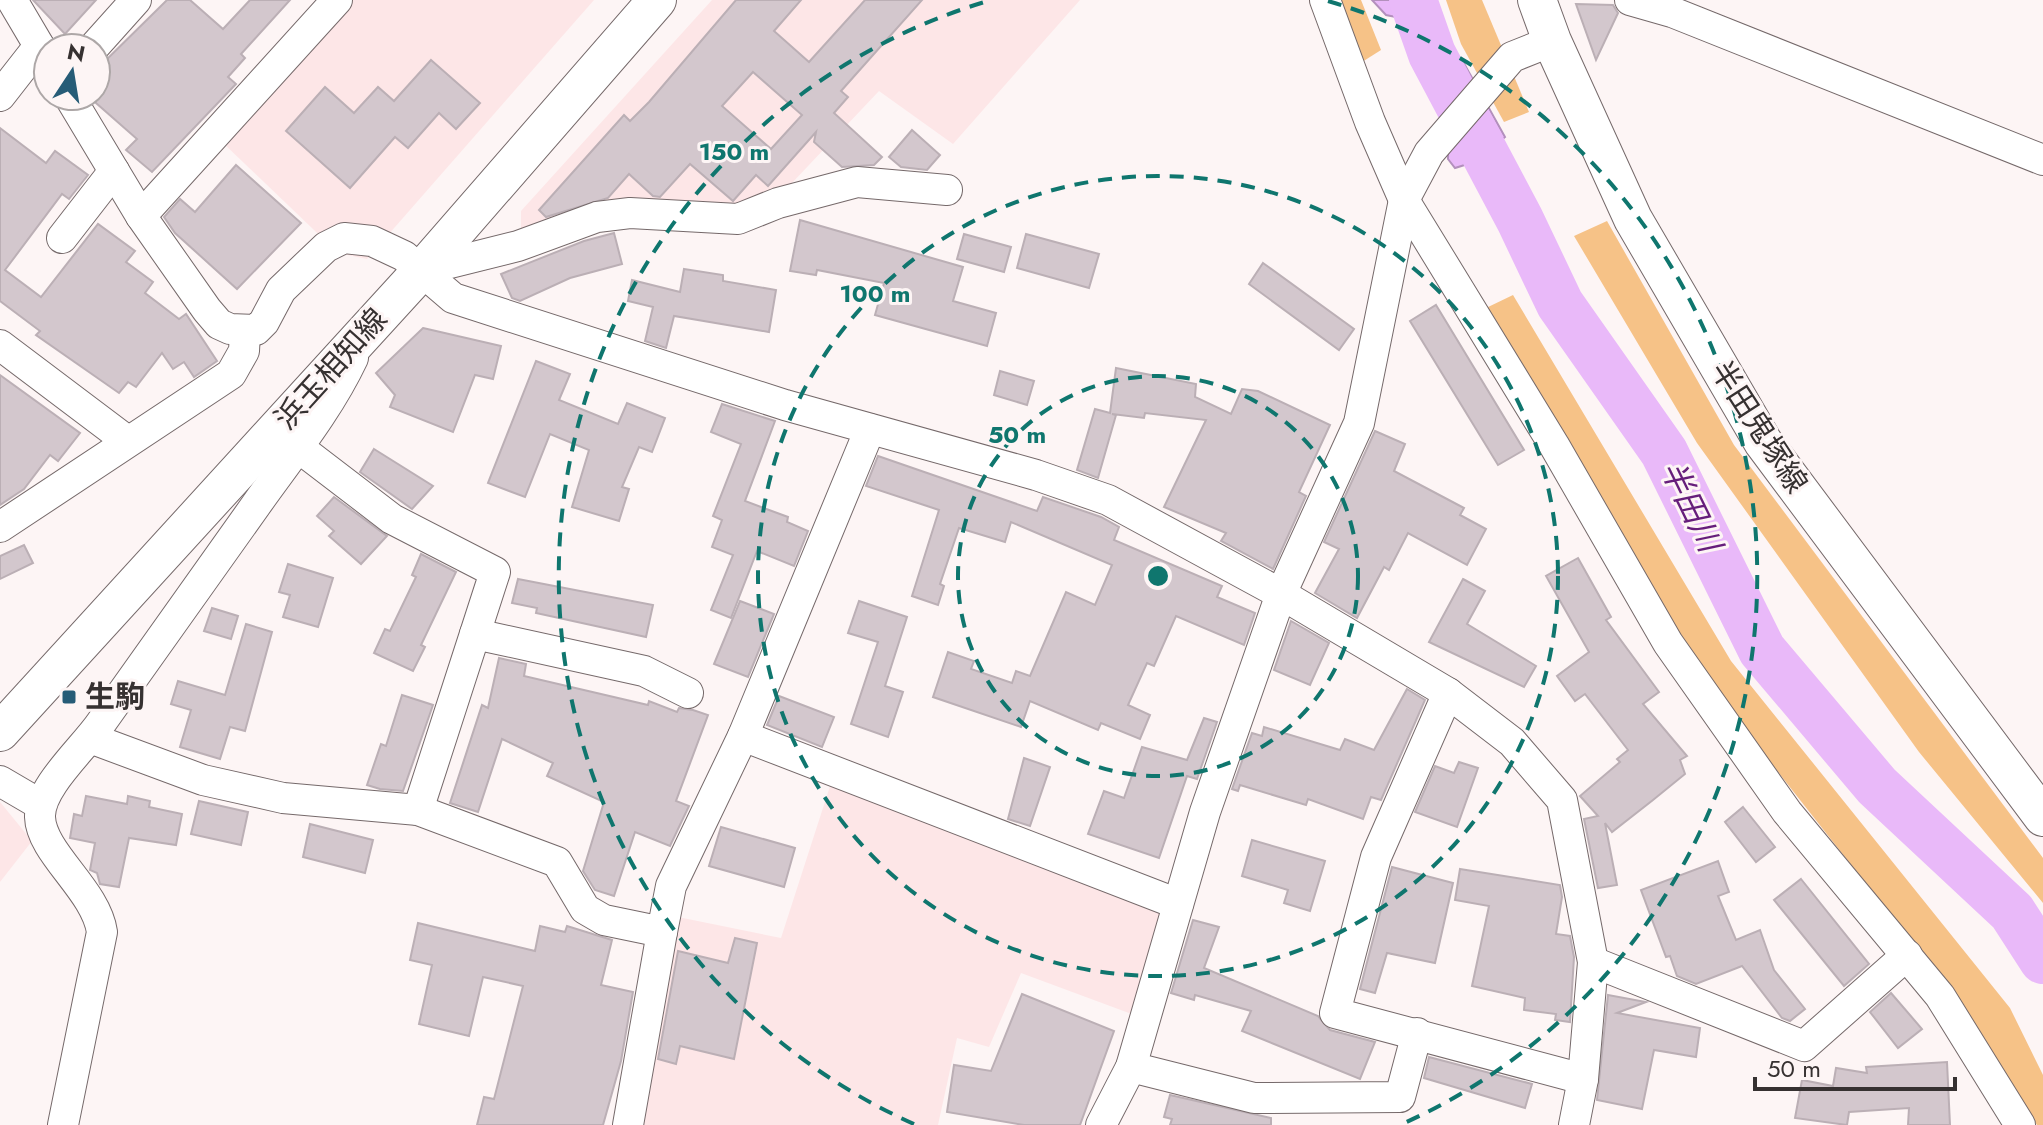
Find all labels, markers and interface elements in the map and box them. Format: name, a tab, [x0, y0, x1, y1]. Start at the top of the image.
north arrow	[32, 32, 112, 112]
text: N	[64, 35, 88, 70]
text: 150 m	[699, 134, 769, 169]
text: 100 m	[840, 276, 910, 311]
street label: 浜玉相知線	[264, 299, 397, 439]
street label: 半田鬼塚線	[1701, 352, 1818, 501]
text: 50 m	[988, 417, 1046, 452]
water label: 半田川	[1649, 453, 1734, 562]
centre of rings	[1144, 562, 1172, 590]
place label: 生駒	[85, 675, 145, 718]
marker: 生駒	[60, 688, 78, 706]
scale bar	[1755, 1041, 1955, 1091]
text: 50 m	[1767, 1051, 1821, 1086]

